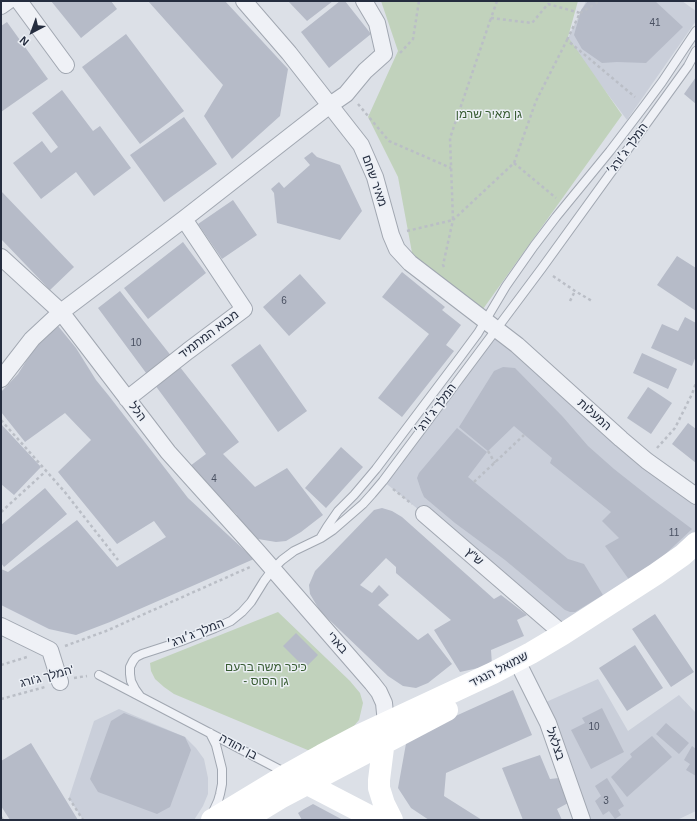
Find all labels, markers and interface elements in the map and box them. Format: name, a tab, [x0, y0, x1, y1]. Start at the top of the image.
north arrow	[12, 12, 52, 52]
house number: 41	[649, 17, 661, 29]
text: N	[17, 34, 31, 48]
park label: גן מאיר שרמן	[456, 108, 522, 122]
street label: המלך ג׳ורג׳	[605, 121, 651, 177]
street label: מאיר שחם	[358, 153, 390, 209]
house number: 6	[281, 295, 287, 307]
street label: מבוא המתמיד	[176, 308, 242, 362]
house number: 10	[130, 337, 142, 349]
street label: המלך ג׳ורג׳	[412, 381, 460, 437]
street label: המעלות	[574, 396, 614, 434]
street label: הלל	[125, 400, 149, 424]
house number: 4	[211, 473, 217, 485]
house number: 11	[669, 527, 679, 539]
street label: ש"ץ	[462, 545, 486, 569]
street label: המלך ג׳ורג׳	[166, 616, 226, 652]
street label: בארי	[324, 629, 350, 657]
street label: שמואל הנגיד	[467, 649, 531, 691]
park label: כיכר משה ברעם - גן הסוס	[225, 661, 307, 689]
street label: המלך ג'ורג'	[18, 663, 76, 691]
house number: 10	[588, 721, 600, 733]
street label: בצלאל	[543, 726, 567, 762]
street label: בן יהודה	[216, 731, 260, 763]
house number: 3	[603, 795, 609, 807]

